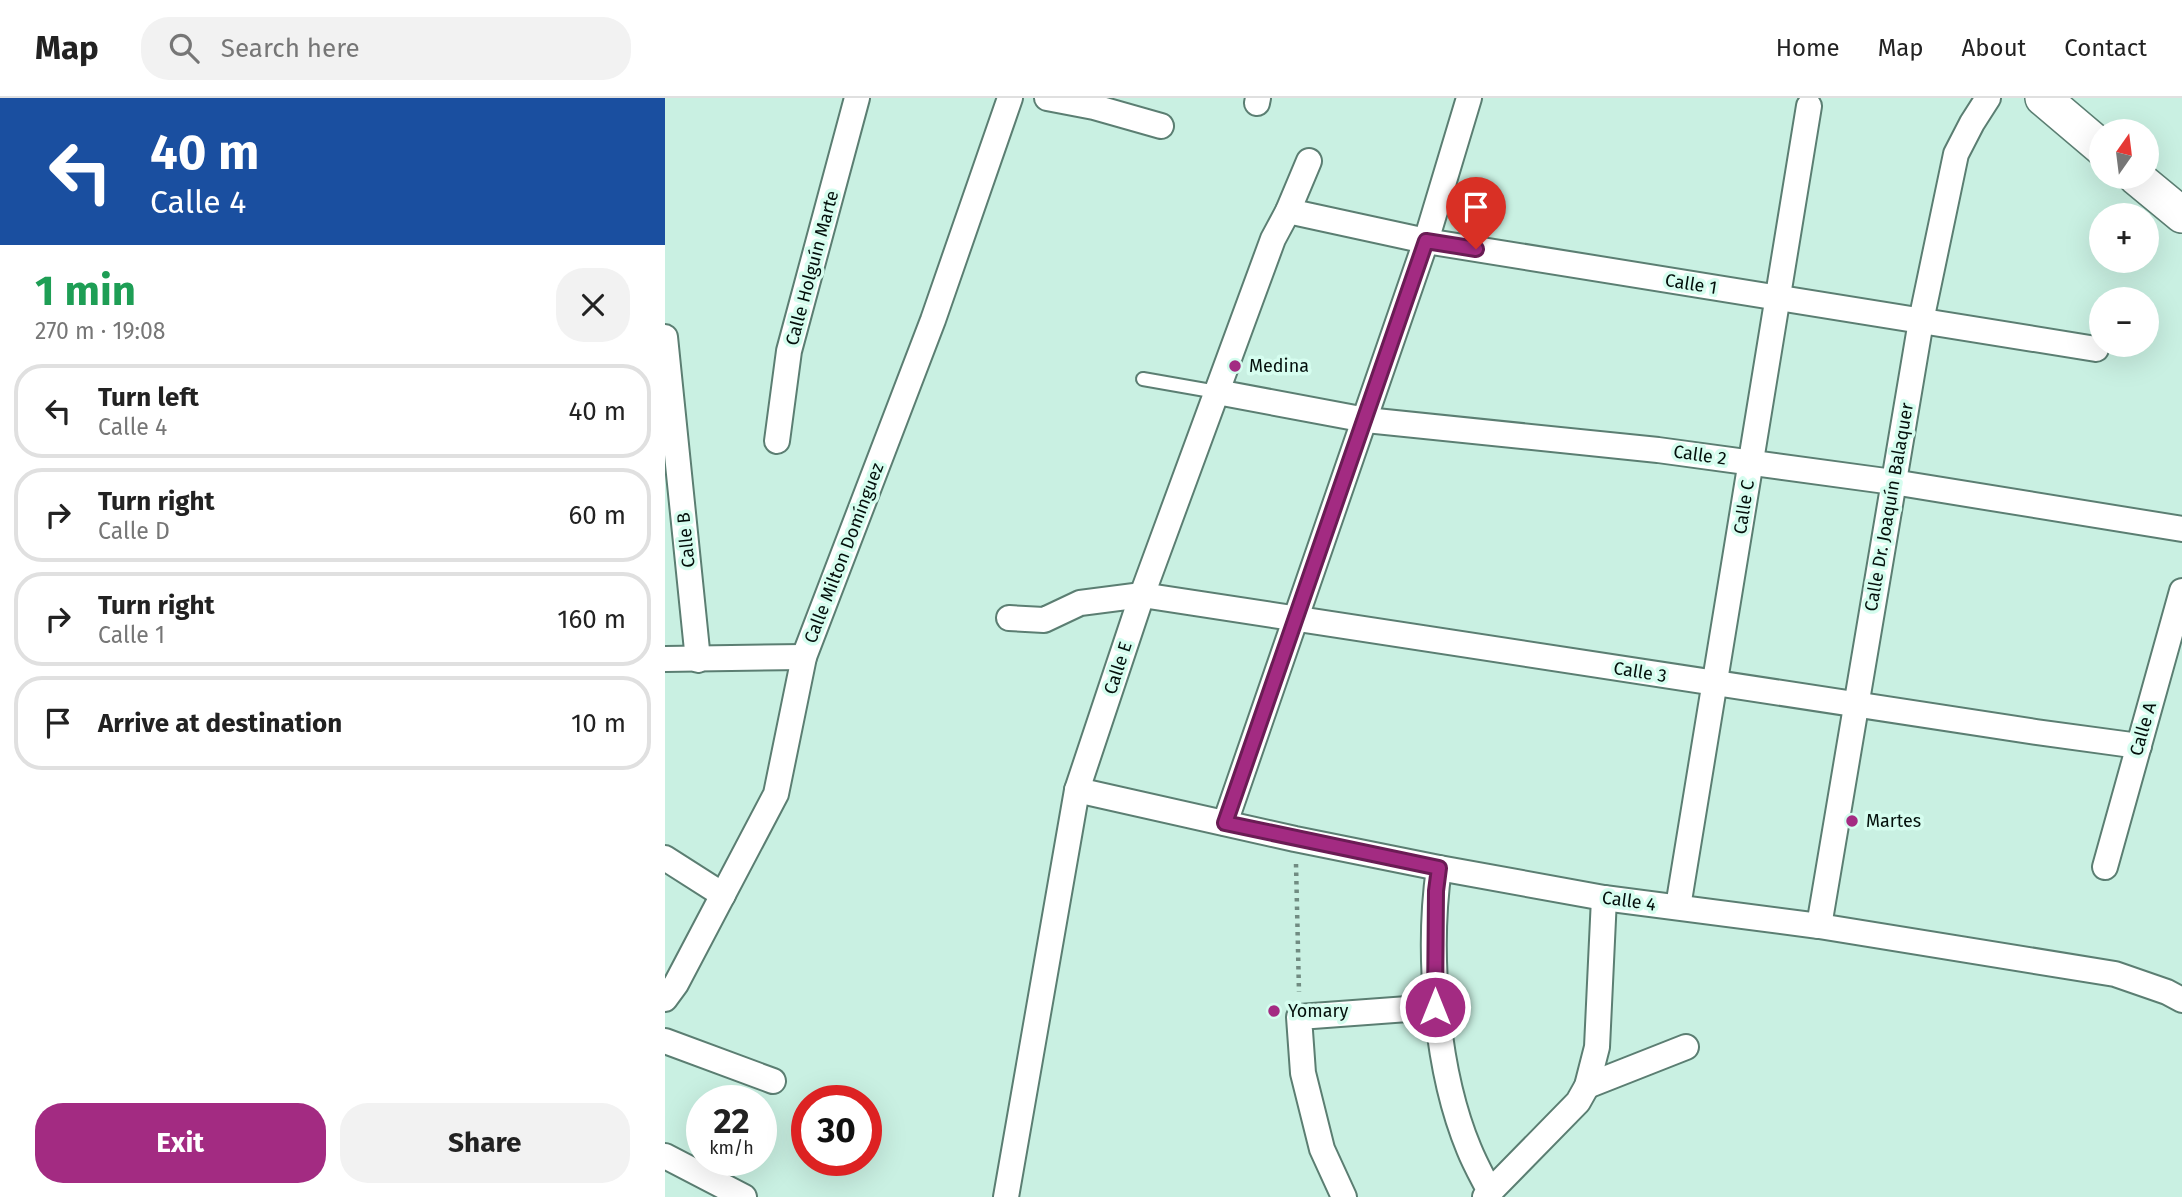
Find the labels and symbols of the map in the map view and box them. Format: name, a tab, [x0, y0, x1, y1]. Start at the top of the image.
north arrow	[2089, 119, 2159, 189]
pin	[1446, 177, 1506, 249]
street label: Calle Holguín Marte	[781, 188, 843, 348]
street label: Calle 1	[1663, 269, 1719, 299]
place label: Medina	[1249, 355, 1309, 377]
marker: Medina	[1227, 358, 1243, 374]
street label: Calle Dr. Joaquín Balaquer	[1860, 401, 1918, 613]
street label: Calle 2	[1672, 440, 1728, 470]
street label: Calle Milton Domínguez	[799, 460, 889, 646]
street label: Calle C	[1729, 478, 1759, 536]
street label: Calle B	[672, 511, 700, 569]
street label: Calle E	[1099, 639, 1137, 697]
street label: Calle 3	[1612, 657, 1668, 687]
street label: Calle A	[2125, 699, 2161, 758]
place label: Martes	[1866, 810, 1921, 832]
marker: Martes	[1844, 813, 1860, 829]
street label: Calle 4	[1601, 886, 1658, 916]
position arrow	[1398, 970, 1472, 1044]
place label: Yomary	[1288, 1000, 1349, 1022]
marker: Yomary	[1266, 1003, 1282, 1019]
speed limit sign: 30	[791, 1085, 882, 1176]

